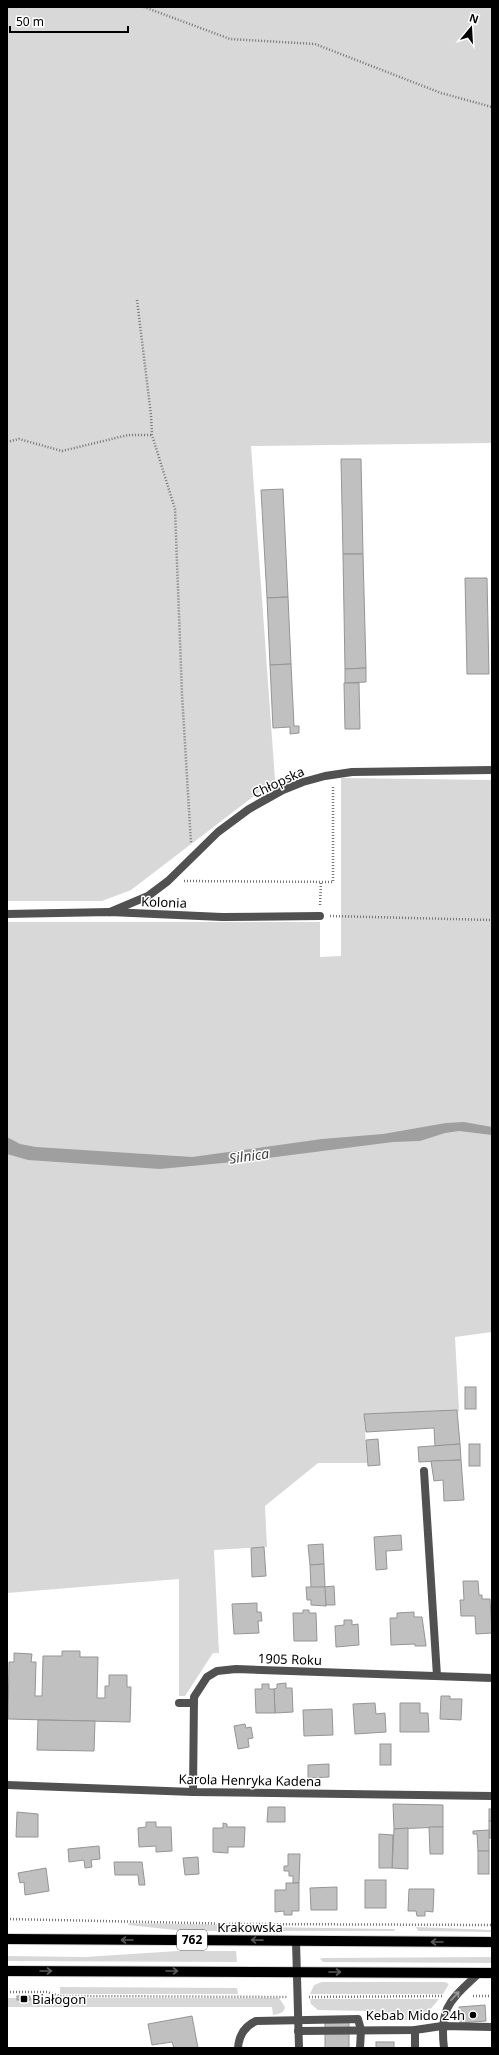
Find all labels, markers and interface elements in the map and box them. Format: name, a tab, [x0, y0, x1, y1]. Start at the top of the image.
scale bar	[10, 8, 128, 34]
north arrow	[451, 8, 491, 48]
text: N	[468, 9, 481, 27]
text: 50 m	[16, 13, 44, 30]
street label: Chłopska	[249, 762, 307, 802]
street label: Kolonia	[141, 892, 187, 912]
water label: Silnica	[228, 1143, 270, 1168]
street label: 1905 Roku	[258, 1649, 322, 1669]
street label: Karola Henryka Kadena	[178, 1770, 322, 1790]
street label: Krakowska	[217, 1918, 283, 1936]
road number: 762	[177, 1930, 207, 1950]
one-way arrow	[121, 1936, 134, 1944]
one-way arrow	[251, 1937, 264, 1944]
one-way arrow	[431, 1938, 444, 1945]
one-way arrow	[39, 1967, 52, 1975]
one-way arrow	[165, 1967, 178, 1975]
one-way arrow	[328, 1968, 341, 1976]
place label: Białogon	[32, 1990, 86, 2008]
one-way arrow	[450, 1991, 460, 2001]
marker: Białogon	[19, 1994, 29, 2004]
place label: Kebab Mido 24h	[366, 2006, 465, 2024]
marker: Kebab Mido 24h	[468, 2010, 478, 2020]

